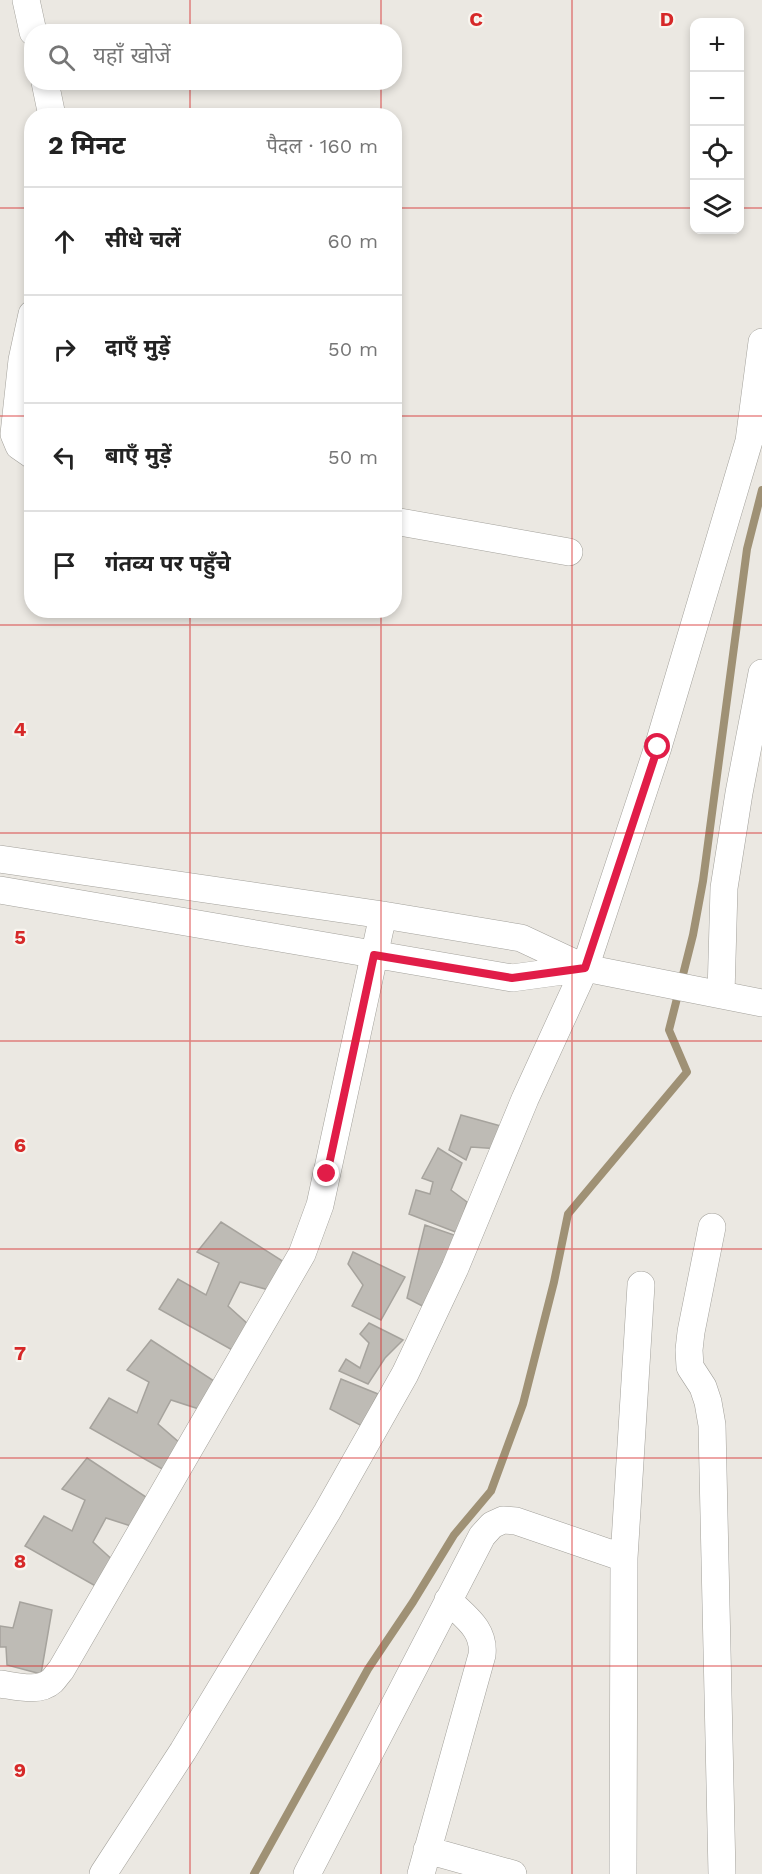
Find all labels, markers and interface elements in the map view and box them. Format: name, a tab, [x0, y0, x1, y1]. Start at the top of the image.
text: C	[469, 7, 483, 31]
text: D	[660, 7, 674, 31]
map controls	[690, 18, 744, 234]
button: +	[690, 18, 744, 72]
search box	[24, 24, 402, 90]
icon: search	[45, 41, 78, 74]
text: यहाँ खोजें	[93, 43, 171, 68]
button: −	[690, 72, 744, 126]
button: locate	[690, 126, 744, 180]
text: 2 मिनट	[48, 130, 126, 160]
text: पैदल · 160 m	[266, 134, 378, 158]
button: layers	[690, 180, 744, 234]
icon: ahead	[48, 225, 81, 258]
text: सीधे चलें	[105, 227, 181, 252]
text: 60 m	[328, 229, 378, 253]
icon: right	[48, 333, 81, 366]
text: दाएँ मुड़ें	[105, 335, 170, 360]
text: 50 m	[328, 337, 378, 361]
icon: left	[48, 441, 81, 474]
text: बाएँ मुड़ें	[105, 443, 172, 468]
text: 50 m	[328, 445, 378, 469]
icon: arrive	[48, 549, 81, 582]
text: गंतव्य पर पहुँचे	[105, 551, 231, 576]
text: 4	[14, 717, 27, 741]
route start	[644, 733, 670, 759]
text: 5	[14, 925, 26, 949]
text: 6	[14, 1133, 26, 1157]
route end	[313, 1160, 339, 1186]
text: 7	[14, 1341, 26, 1365]
text: 8	[14, 1549, 26, 1573]
text: 9	[14, 1758, 26, 1782]

